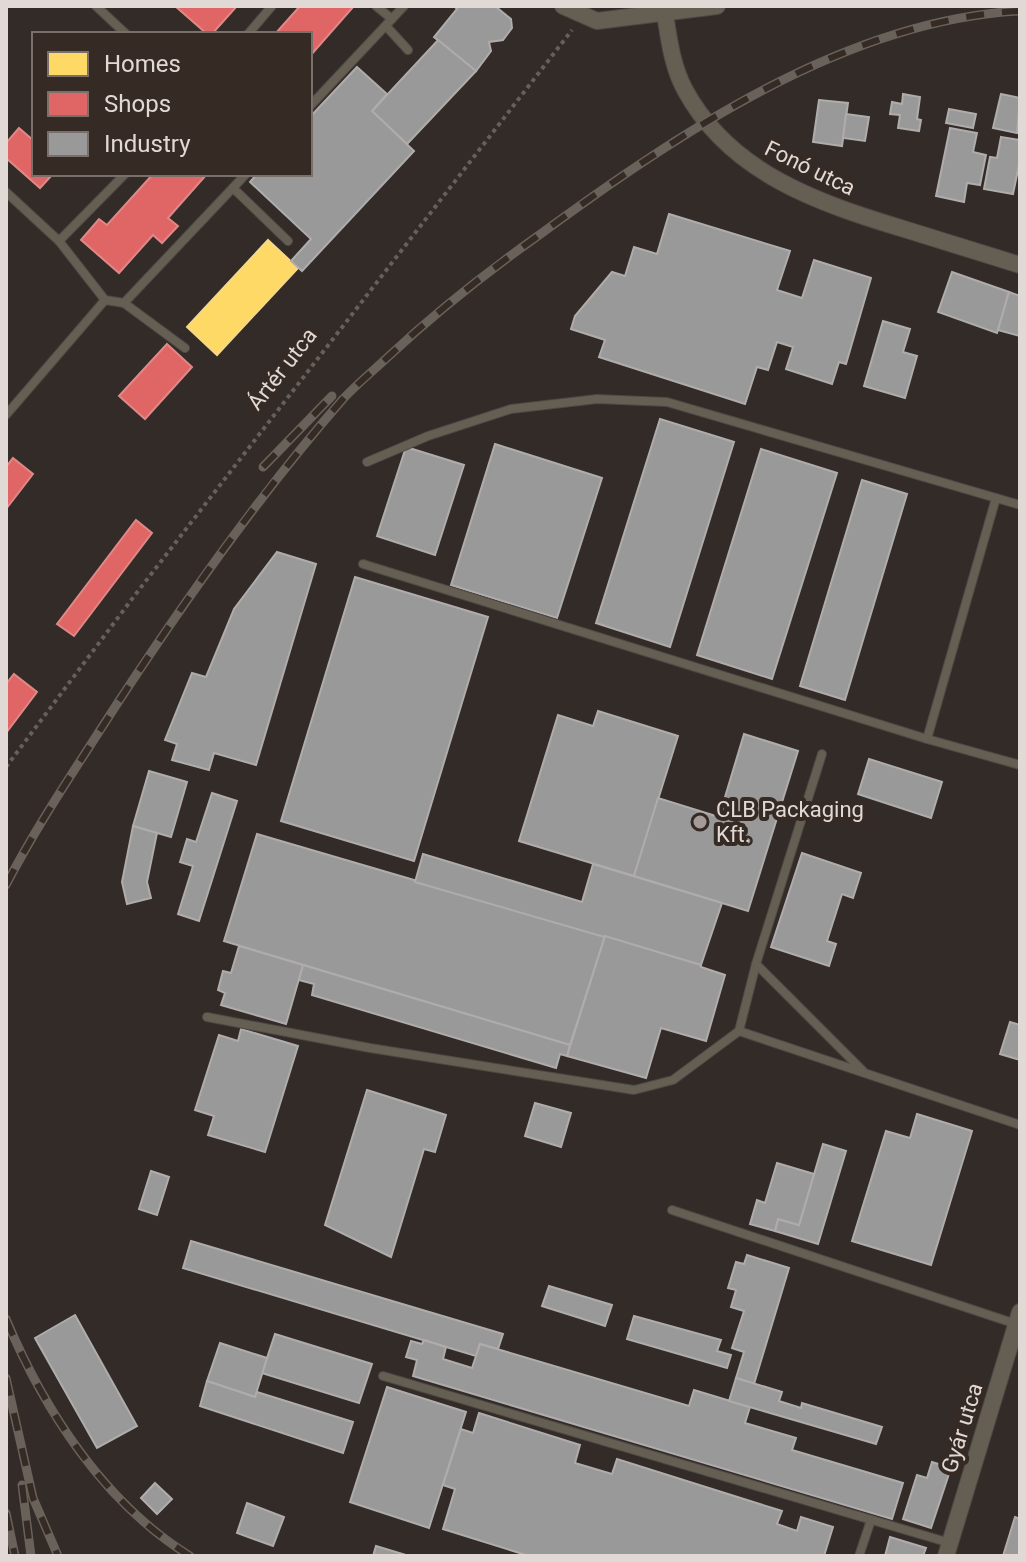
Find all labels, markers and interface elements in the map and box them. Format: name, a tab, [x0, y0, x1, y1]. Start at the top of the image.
legend	[32, 32, 312, 176]
text: Homes	[104, 50, 181, 78]
text: Shops	[104, 90, 171, 118]
text: Industry	[104, 130, 191, 158]
street label: Fonó utca	[761, 135, 859, 201]
street label: Ártér utca	[242, 323, 322, 415]
place label: CLB Packaging Kft.	[716, 797, 864, 847]
marker: CLB Packaging Kft.	[691, 813, 709, 831]
street label: Gyár utca	[936, 1380, 988, 1476]

